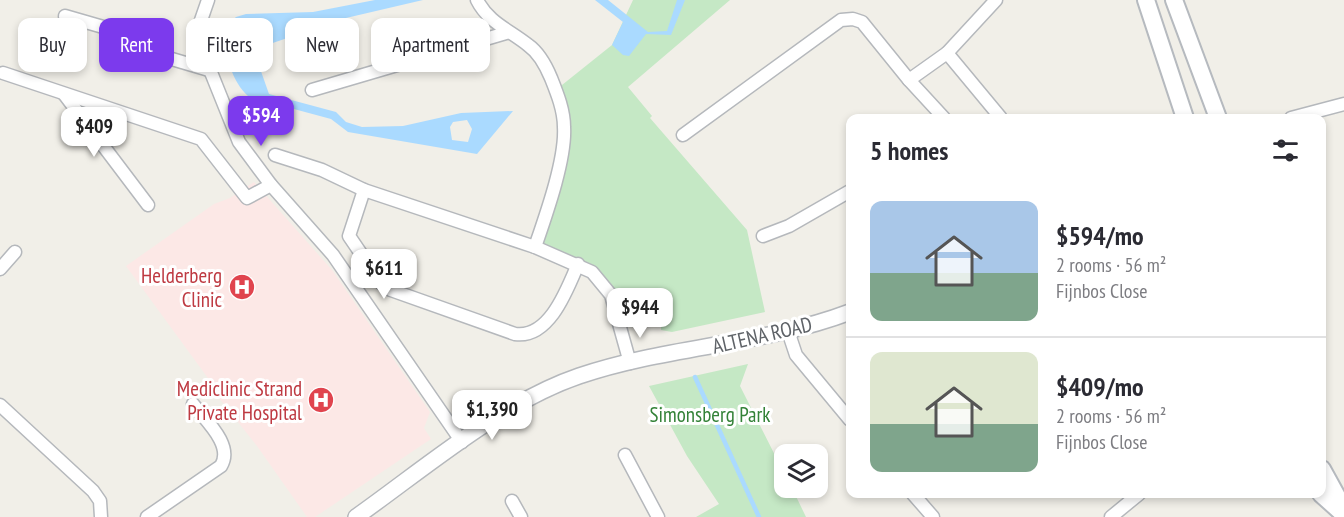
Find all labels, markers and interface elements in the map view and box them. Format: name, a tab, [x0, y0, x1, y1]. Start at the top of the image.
chip: Buy	[18, 18, 87, 72]
chip: Rent	[99, 18, 174, 72]
chip: Filters	[186, 18, 273, 72]
chip: New	[285, 18, 359, 72]
chip: Apartment	[371, 18, 490, 72]
pin: $594	[225, 96, 297, 147]
text: $594	[242, 102, 280, 128]
pin: $409	[58, 107, 130, 158]
text: $409	[75, 113, 113, 139]
text: 5 homes	[870, 134, 948, 167]
icon: filters	[1269, 134, 1302, 167]
text: $594/mo	[1056, 219, 1144, 252]
icon: home	[918, 225, 990, 297]
pin: $611	[348, 249, 420, 300]
text: 2 rooms · 56 m²	[1056, 252, 1166, 278]
text: $611	[365, 255, 403, 281]
place label: Helderberg Clinic	[141, 262, 223, 313]
hospital icon: Helderberg Clinic	[227, 272, 257, 302]
text: Fijnbos Close	[1056, 278, 1147, 304]
pin: $944	[604, 288, 676, 339]
text: $944	[621, 294, 659, 320]
street label: ALTENA ROAD	[710, 310, 814, 360]
text: $409/mo	[1056, 370, 1144, 403]
place label: Mediclinic Strand Private Hospital	[177, 375, 302, 426]
icon: home	[918, 376, 990, 448]
hospital icon: Mediclinic Strand Private Hospital	[306, 385, 336, 415]
pin: $1,390	[443, 390, 541, 441]
text: $1,390	[466, 396, 518, 422]
park label: Simonsberg Park	[650, 401, 770, 428]
text: 2 rooms · 56 m²	[1056, 403, 1166, 429]
text: Fijnbos Close	[1056, 429, 1147, 455]
map controls	[774, 444, 828, 498]
button: layers	[774, 444, 828, 498]

